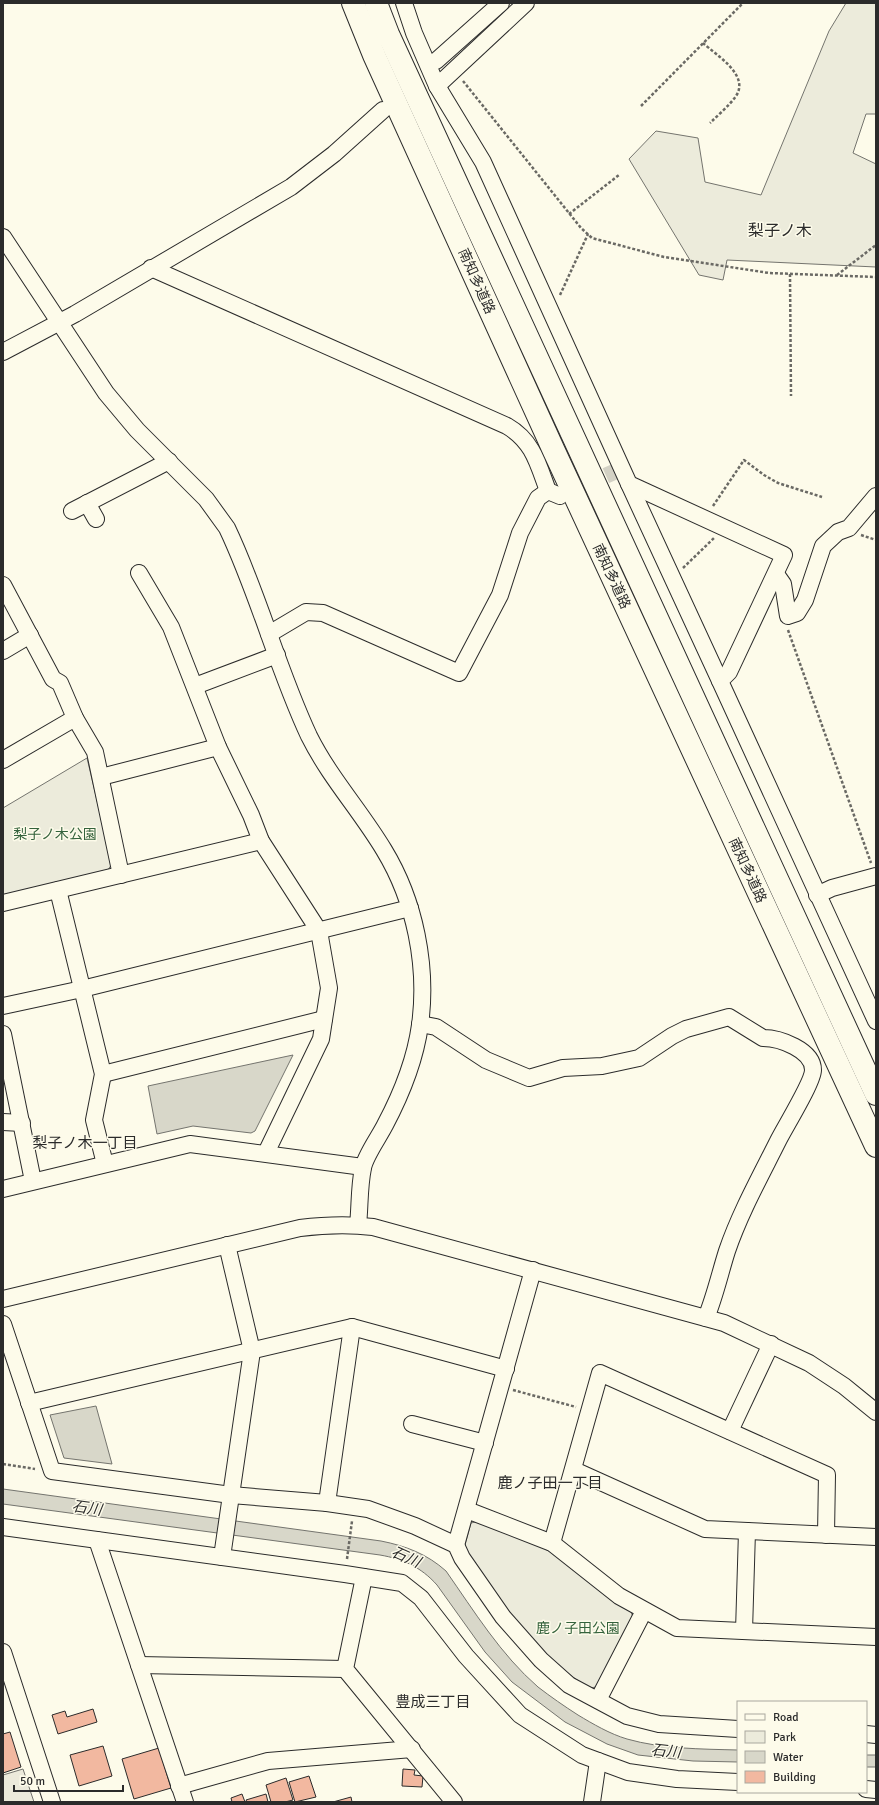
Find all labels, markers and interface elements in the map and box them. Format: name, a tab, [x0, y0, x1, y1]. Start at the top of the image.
district label: 梨子ノ木	[748, 221, 812, 241]
street label: 南知多道路	[455, 246, 499, 317]
street label: 南知多道路	[589, 541, 634, 612]
park label: 梨子ノ木公園	[13, 826, 97, 843]
street label: 南知多道路	[725, 835, 770, 906]
district label: 梨子ノ木一丁目	[32, 1134, 138, 1152]
district label: 鹿ノ子田一丁目	[497, 1474, 603, 1492]
water label: 石川	[71, 1497, 105, 1519]
water label: 石川	[389, 1543, 425, 1572]
park label: 鹿ノ子田公園	[536, 1620, 620, 1637]
district label: 豊成三丁目	[395, 1693, 471, 1711]
legend	[737, 1701, 867, 1793]
text: Road	[773, 1710, 799, 1725]
text: Park	[773, 1730, 796, 1745]
water label: 石川	[650, 1740, 684, 1762]
text: Water	[773, 1750, 804, 1765]
scale bar	[14, 1767, 123, 1793]
text: Building	[773, 1770, 816, 1785]
text: 50 m	[20, 1774, 45, 1789]

